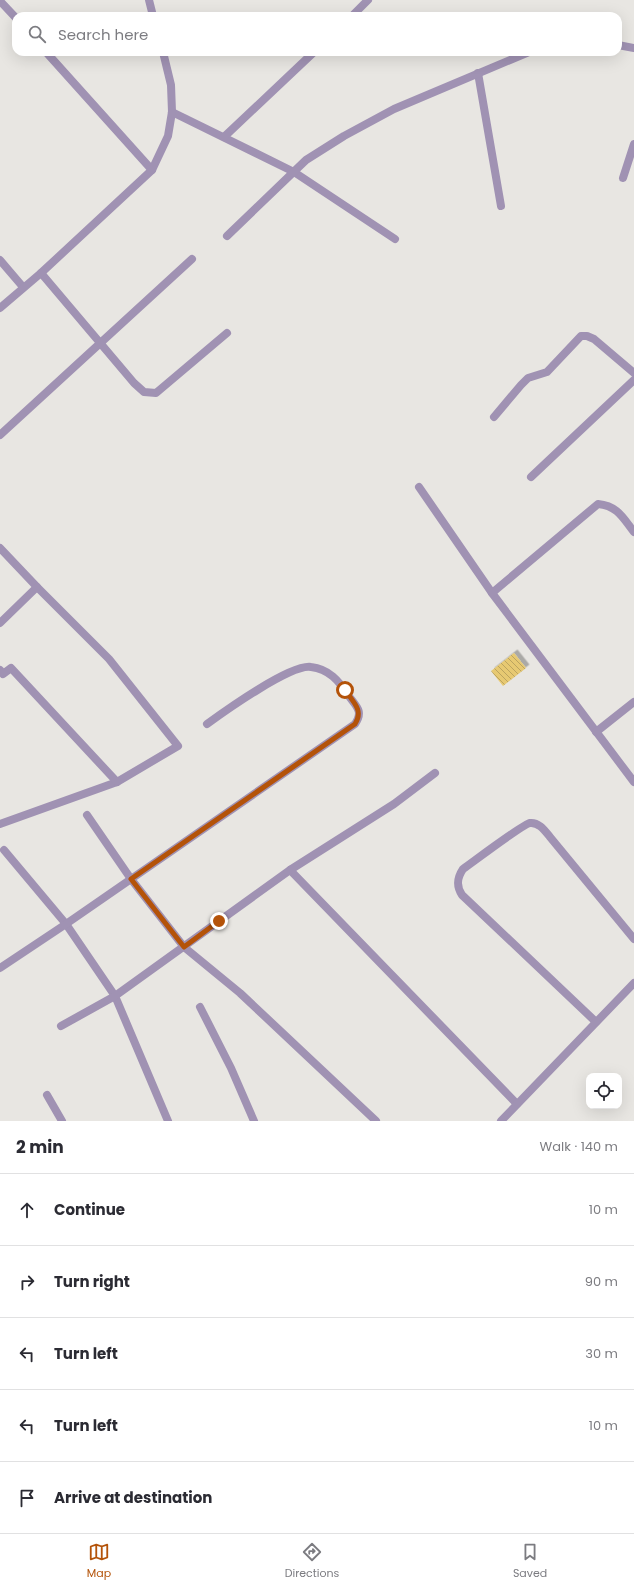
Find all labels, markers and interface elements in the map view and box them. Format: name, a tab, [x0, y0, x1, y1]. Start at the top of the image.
search box	[12, 12, 622, 56]
icon: search	[26, 23, 48, 45]
text: Search here	[58, 24, 148, 45]
route start	[336, 681, 354, 699]
route end	[210, 912, 228, 930]
map controls	[586, 1073, 622, 1109]
button: locate	[586, 1073, 622, 1109]
text: 2 min	[16, 1135, 64, 1159]
text: Walk · 140 m	[540, 1137, 618, 1156]
icon: ahead	[16, 1199, 38, 1221]
text: Continue	[54, 1199, 125, 1220]
text: 10 m	[589, 1200, 618, 1219]
icon: right	[16, 1271, 38, 1293]
text: Turn right	[54, 1271, 130, 1292]
text: 90 m	[585, 1272, 618, 1291]
icon: left	[16, 1343, 38, 1365]
text: Turn left	[54, 1343, 118, 1364]
text: 30 m	[585, 1344, 618, 1363]
icon: left	[16, 1415, 38, 1437]
text: Turn left	[54, 1415, 118, 1436]
text: 10 m	[589, 1416, 618, 1435]
icon: arrive	[16, 1487, 38, 1509]
text: Arrive at destination	[54, 1487, 212, 1508]
tab: Map	[87, 1541, 111, 1582]
tab: Directions	[285, 1541, 339, 1582]
tab: Saved	[513, 1541, 547, 1582]

